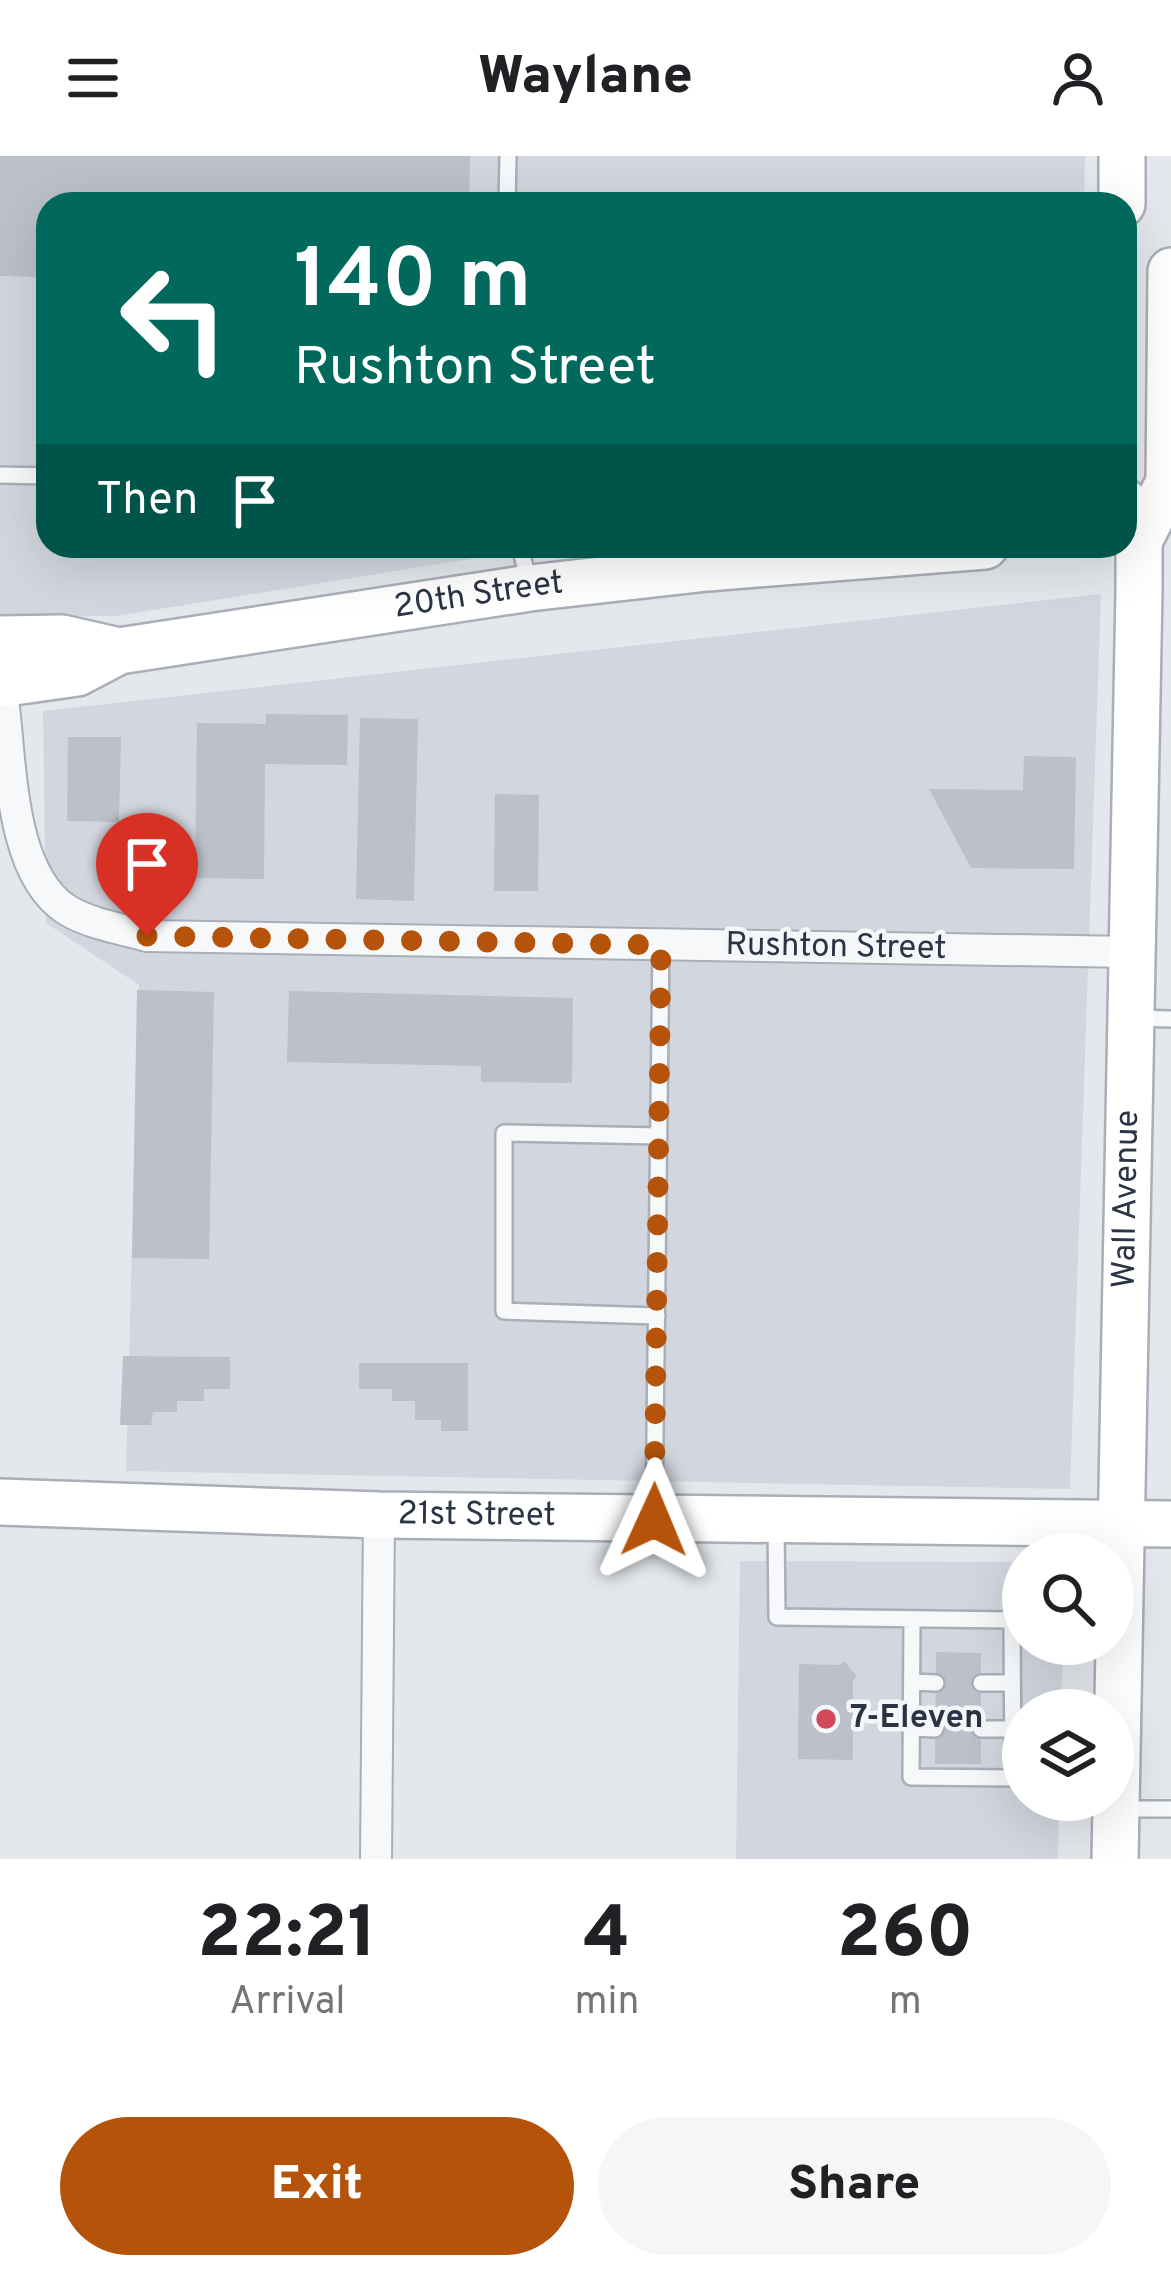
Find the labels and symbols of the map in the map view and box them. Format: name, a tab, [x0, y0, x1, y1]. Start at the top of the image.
street label: 20th Street	[391, 563, 565, 630]
pin	[96, 813, 198, 936]
street label: Rushton Street	[725, 925, 947, 971]
street label: Wall Avenue	[1105, 1110, 1150, 1289]
position arrow	[591, 1457, 717, 1583]
street label: 21st Street	[397, 1494, 556, 1538]
place label: 7-Eleven	[850, 1698, 983, 1740]
marker: 7-Eleven	[813, 1706, 839, 1732]

